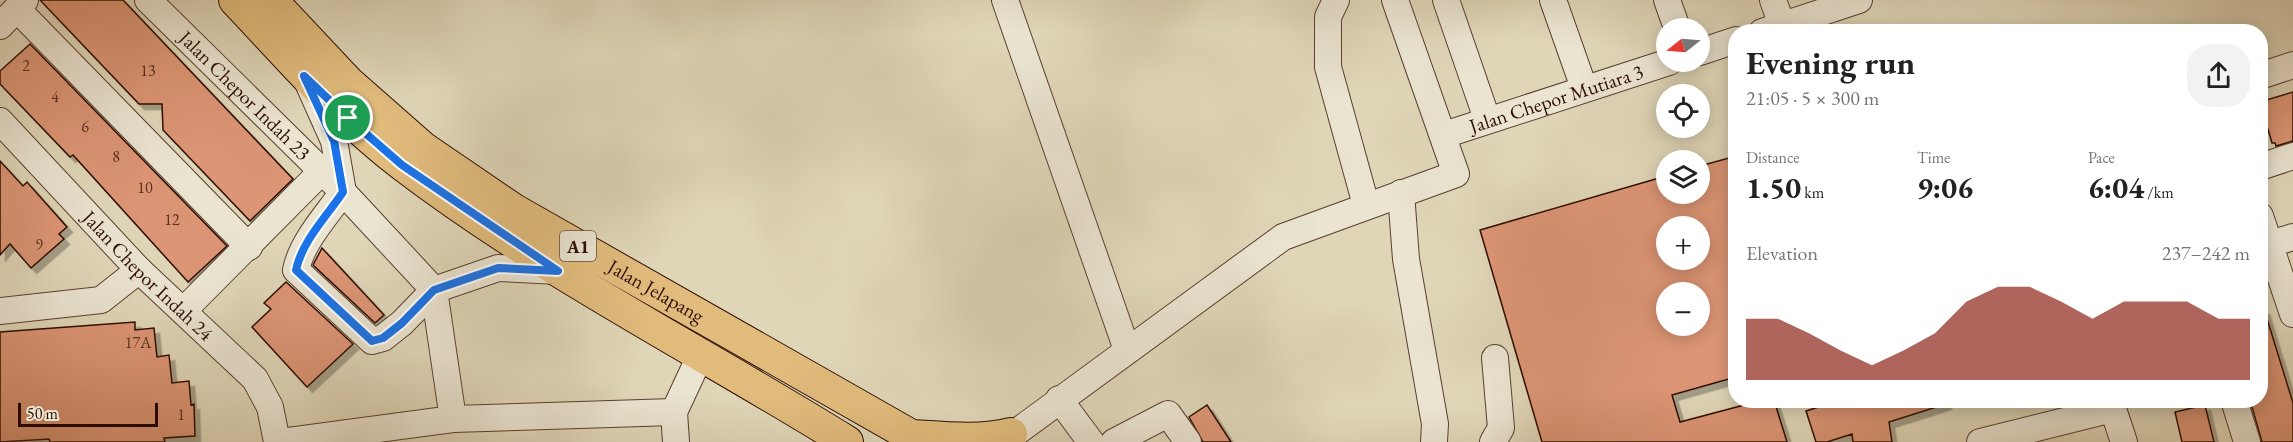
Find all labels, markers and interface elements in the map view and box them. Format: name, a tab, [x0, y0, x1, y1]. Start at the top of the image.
north arrow	[1656, 18, 1710, 72]
map controls	[1656, 18, 1710, 336]
street label: Jalan Chepor Indah 23	[172, 24, 316, 166]
text: Evening run	[1746, 41, 1915, 84]
button: share	[2187, 44, 2250, 107]
house number: 2	[22, 55, 30, 76]
street label: Jalan Chepor Mutiara 3	[1464, 58, 1647, 140]
house number: 13	[140, 60, 156, 81]
button: locate	[1656, 84, 1710, 138]
text: 21:05 · 5 × 300 m	[1746, 85, 1879, 111]
house number: 4	[51, 86, 59, 107]
pin	[322, 92, 373, 143]
icon: arrive	[331, 101, 364, 134]
house number: 6	[81, 116, 89, 137]
house number: 8	[112, 146, 120, 167]
text: Distance	[1746, 147, 1799, 168]
text: Time	[1917, 147, 1950, 168]
text: Pace	[2088, 147, 2115, 168]
button: layers	[1656, 150, 1710, 204]
text: 1.50	[1746, 168, 1801, 207]
text: 9:06	[1917, 168, 1973, 207]
text: 6:04	[2088, 168, 2144, 207]
house number: 10	[137, 177, 153, 198]
text: km	[1801, 182, 1824, 203]
text: /km	[2144, 182, 2174, 203]
street label: Jalan Chepor Indah 24	[76, 203, 219, 346]
house number: 12	[164, 209, 180, 230]
button: +	[1656, 216, 1710, 270]
road number: A1	[560, 231, 596, 261]
house number: 9	[35, 234, 43, 255]
text: Elevation	[1746, 240, 1818, 266]
text: 237–242 m	[2162, 240, 2250, 266]
street label: Jalan Jelapang	[602, 252, 709, 329]
button: −	[1656, 282, 1710, 336]
house number: 17A	[125, 332, 152, 353]
scale bar	[18, 400, 158, 428]
text: 50 m	[27, 403, 58, 424]
house number: 1	[177, 404, 185, 425]

